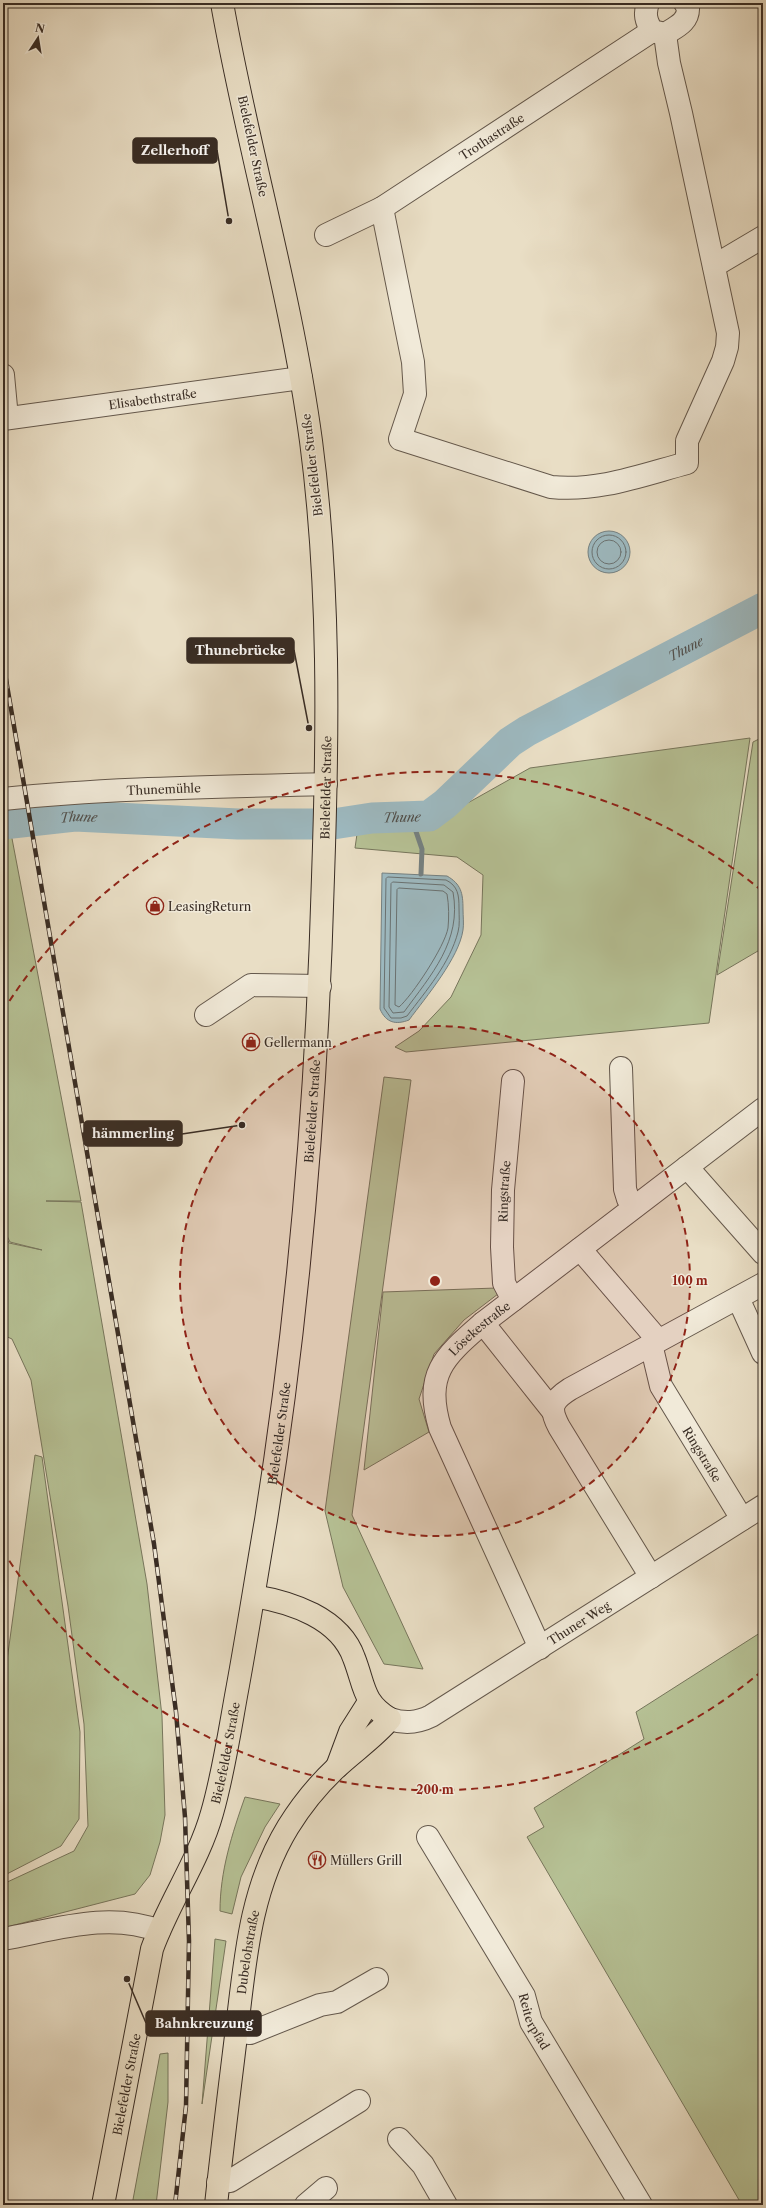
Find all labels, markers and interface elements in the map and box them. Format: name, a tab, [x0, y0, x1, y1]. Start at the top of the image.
north arrow	[18, 18, 58, 58]
text: N	[34, 20, 47, 36]
street label: Bielefelder Straße	[235, 94, 271, 198]
street label: Trothastraße	[456, 109, 527, 163]
callout: Zellerhoff	[133, 138, 217, 163]
text: Zellerhoff	[141, 142, 211, 158]
street label: Elisabethstraße	[108, 385, 198, 412]
street label: Bielefelder Straße	[298, 413, 326, 517]
water label: Thune	[665, 632, 707, 664]
callout: Thunebrücke	[187, 638, 294, 663]
text: Thunebrücke	[195, 642, 286, 658]
street label: Bielefelder Straße	[317, 735, 334, 839]
street label: Thunemühle	[126, 780, 201, 798]
water label: Thune	[59, 808, 98, 826]
water label: Thune	[383, 808, 422, 826]
shop icon: LeasingReturn	[145, 896, 165, 916]
place label: LeasingReturn	[168, 899, 252, 914]
shop icon: Gellermann	[241, 1032, 261, 1052]
place label: Gellermann	[264, 1035, 332, 1050]
street label: Bielefelder Straße	[301, 1059, 323, 1163]
callout: hämmerling	[84, 1121, 182, 1146]
text: hämmerling	[92, 1125, 175, 1141]
street label: Ringstraße	[495, 1159, 513, 1222]
text: 100 m	[672, 1273, 708, 1288]
centre of rings	[428, 1274, 442, 1288]
street label: Lösekestraße	[445, 1298, 513, 1359]
street label: Bielefelder Straße	[264, 1381, 293, 1486]
street label: Ringstraße	[680, 1424, 725, 1485]
street label: Thuner Weg	[545, 1597, 613, 1648]
street label: Bielefelder Straße	[207, 1701, 242, 1805]
text: 200 m	[416, 1782, 454, 1797]
restaurant icon: Müllers Grill	[307, 1850, 327, 1870]
place label: Müllers Grill	[330, 1853, 402, 1868]
street label: Dubelohstraße	[233, 1908, 262, 1995]
street label: Reiterpfad	[516, 1991, 554, 2053]
callout: Bahnkreuzung	[146, 2011, 261, 2036]
text: Bahnkreuzung	[155, 2015, 254, 2031]
street label: Bielefelder Straße	[109, 2032, 143, 2136]

